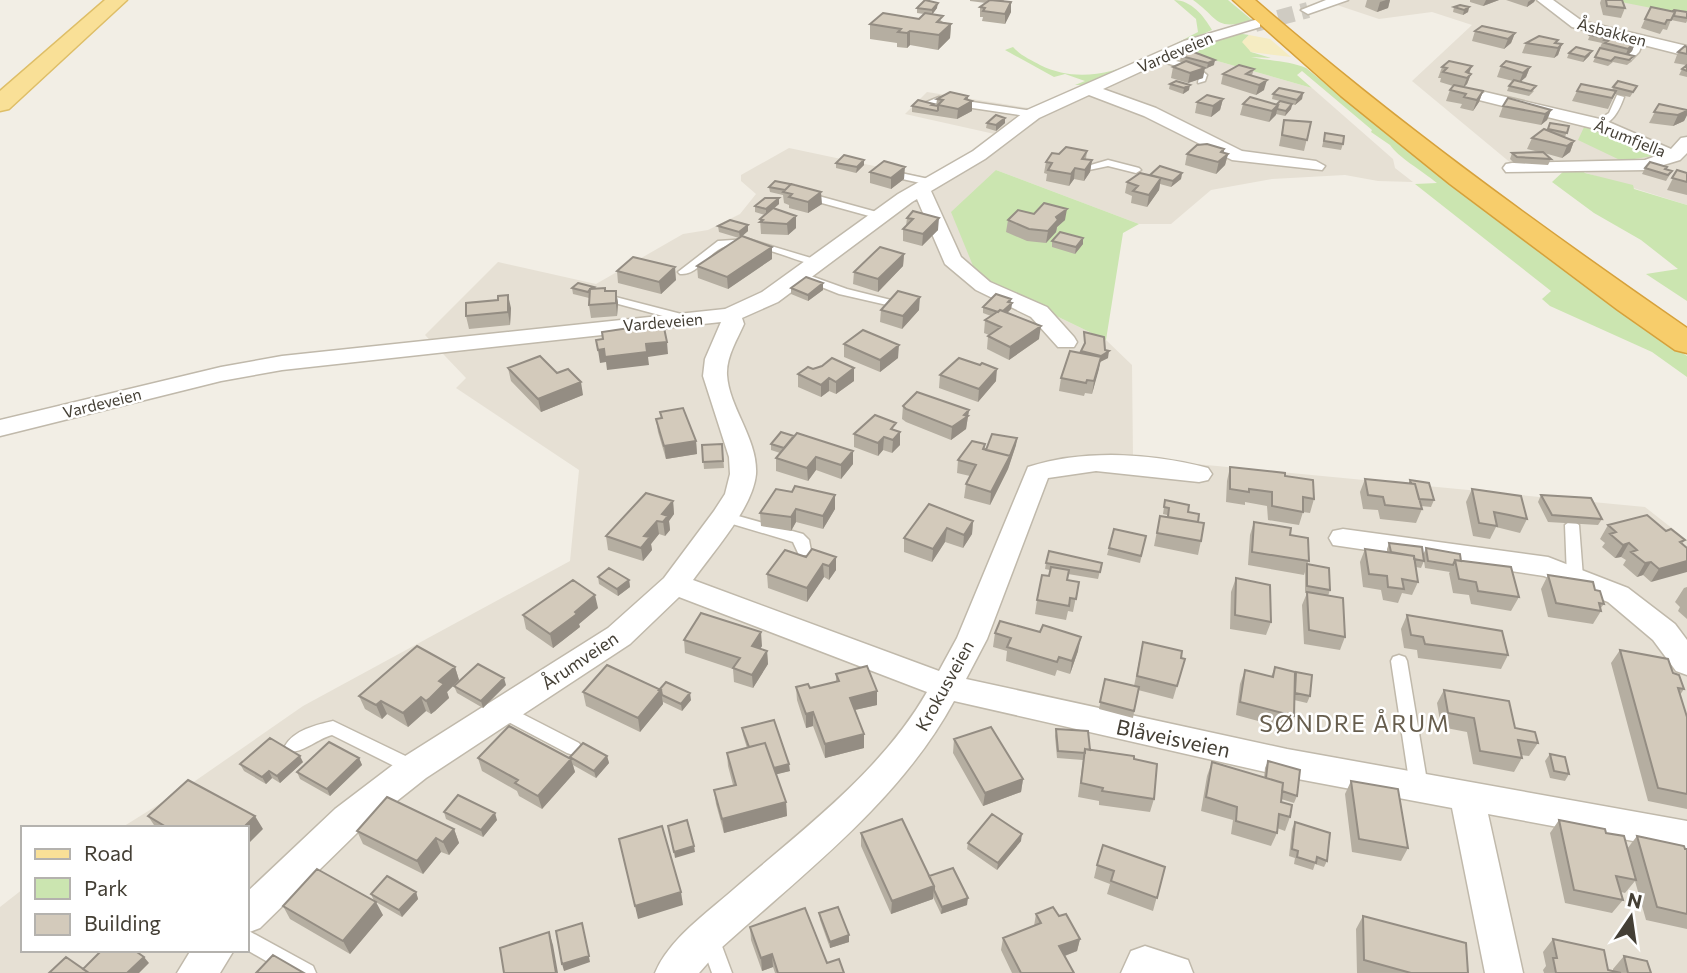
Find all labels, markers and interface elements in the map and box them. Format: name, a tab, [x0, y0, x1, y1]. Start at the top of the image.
street label: Åsbakken	[1576, 13, 1649, 50]
street label: Vardeveien	[1134, 27, 1215, 76]
street label: Årumfjella	[1592, 115, 1669, 161]
street label: Vardeveien	[622, 309, 704, 334]
street label: Vardeveien	[61, 384, 143, 421]
street label: Årumveien	[537, 626, 622, 694]
street label: Krokusveien	[910, 636, 978, 735]
district label: SØNDRE ÅRUM	[1259, 709, 1451, 737]
street label: Blåveisveien	[1114, 713, 1233, 762]
legend	[21, 826, 248, 952]
text: Road	[84, 840, 133, 865]
text: Park	[84, 875, 128, 900]
north arrow	[1596, 882, 1666, 952]
text: N	[1625, 887, 1644, 913]
text: Building	[84, 910, 161, 935]

